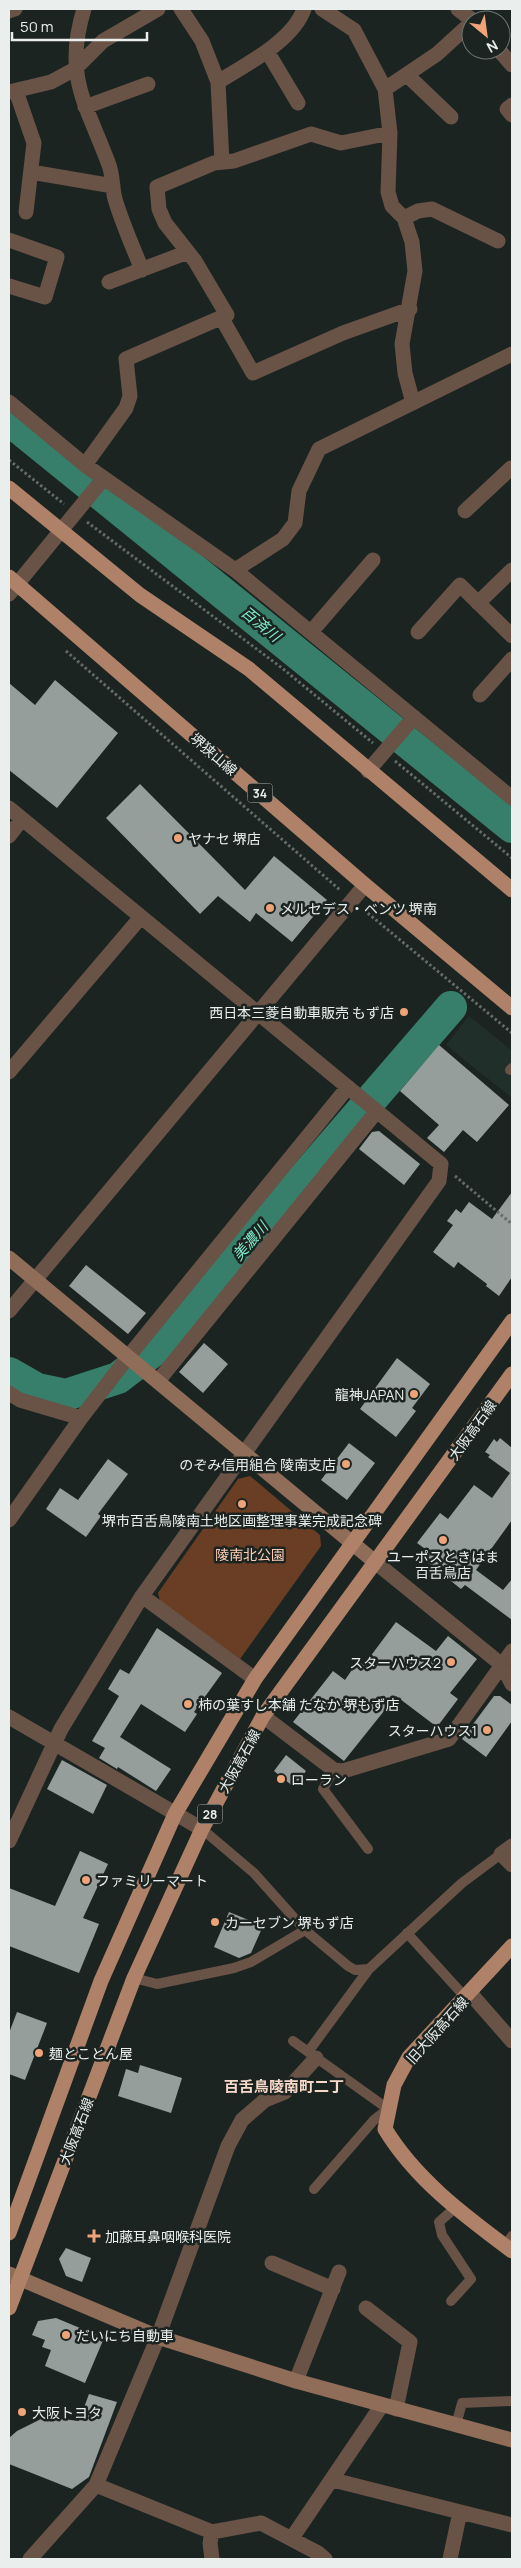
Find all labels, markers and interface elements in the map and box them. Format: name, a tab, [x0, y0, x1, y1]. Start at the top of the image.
scale bar	[12, 10, 148, 42]
north arrow	[461, 10, 511, 60]
text: 50 m	[20, 16, 54, 37]
text: N	[484, 36, 502, 58]
water label: 百済川	[237, 602, 287, 648]
street label: 堺狭山線	[187, 728, 241, 780]
road number: 34	[248, 784, 272, 802]
place label: ヤナセ 堺店	[188, 829, 261, 848]
marker: ヤナセ 堺店	[172, 832, 184, 844]
place label: メルセデス・ベンツ 堺南	[280, 899, 437, 918]
marker: メルセデス・ベンツ 堺南	[264, 902, 276, 914]
place label: 西日本三菱自動車販売 もず店	[209, 1003, 394, 1022]
marker: 西日本三菱自動車販売 もず店	[398, 1006, 410, 1018]
water label: 美濃川	[227, 1216, 274, 1265]
place label: 龍神JAPAN	[335, 1385, 404, 1404]
marker: 龍神JAPAN	[408, 1388, 420, 1400]
street label: 大阪高石線	[444, 1396, 500, 1464]
place label: のぞみ信用組合 陵南支店	[179, 1455, 336, 1474]
marker: のぞみ信用組合 陵南支店	[340, 1458, 352, 1470]
marker: 堺市百舌鳥陵南土地区画整理事業完成記念碑	[236, 1498, 248, 1510]
place label: 堺市百舌鳥陵南土地区画整理事業完成記念碑	[102, 1511, 382, 1530]
marker: ユーポスときはま 百舌鳥店	[437, 1534, 449, 1546]
park label: 陵南北公園	[215, 1545, 285, 1564]
place label: ユーポスときはま 百舌鳥店	[387, 1547, 499, 1582]
place label: スターハウス2	[349, 1653, 441, 1672]
marker: スターハウス2	[445, 1656, 457, 1668]
place label: 柿の葉すし本舗 たなか 堺もず店	[198, 1695, 400, 1714]
marker: 柿の葉すし本舗 たなか 堺もず店	[182, 1698, 194, 1710]
place label: スターハウス1	[388, 1721, 477, 1740]
marker: スターハウス1	[481, 1724, 493, 1736]
street label: 大阪高石線	[214, 1726, 264, 1796]
place label: ローラン	[291, 1770, 347, 1789]
marker: ローラン	[275, 1773, 287, 1785]
road number: 28	[198, 1805, 222, 1824]
place label: ファミリーマート	[96, 1871, 208, 1890]
marker: ファミリーマート	[80, 1874, 92, 1886]
place label: カーセブン 堺もず店	[225, 1913, 354, 1932]
marker: カーセブン 堺もず店	[209, 1916, 221, 1928]
street label: 旧大阪高石線	[402, 1992, 472, 2068]
place label: 麺とことん屋	[49, 2044, 133, 2063]
marker: 麺とことん屋	[33, 2047, 45, 2059]
district label: 百舌鳥陵南町二丁	[224, 2076, 344, 2097]
street label: 大阪高石線	[55, 2095, 97, 2167]
place label: 加藤耳鼻咽喉科医院	[105, 2227, 231, 2246]
marker: 加藤耳鼻咽喉科医院	[87, 2229, 101, 2243]
place label: だいにち自動車	[76, 2326, 174, 2345]
marker: だいにち自動車	[60, 2329, 72, 2341]
place label: 大阪トヨタ	[32, 2403, 102, 2422]
marker: 大阪トヨタ	[16, 2406, 28, 2418]

